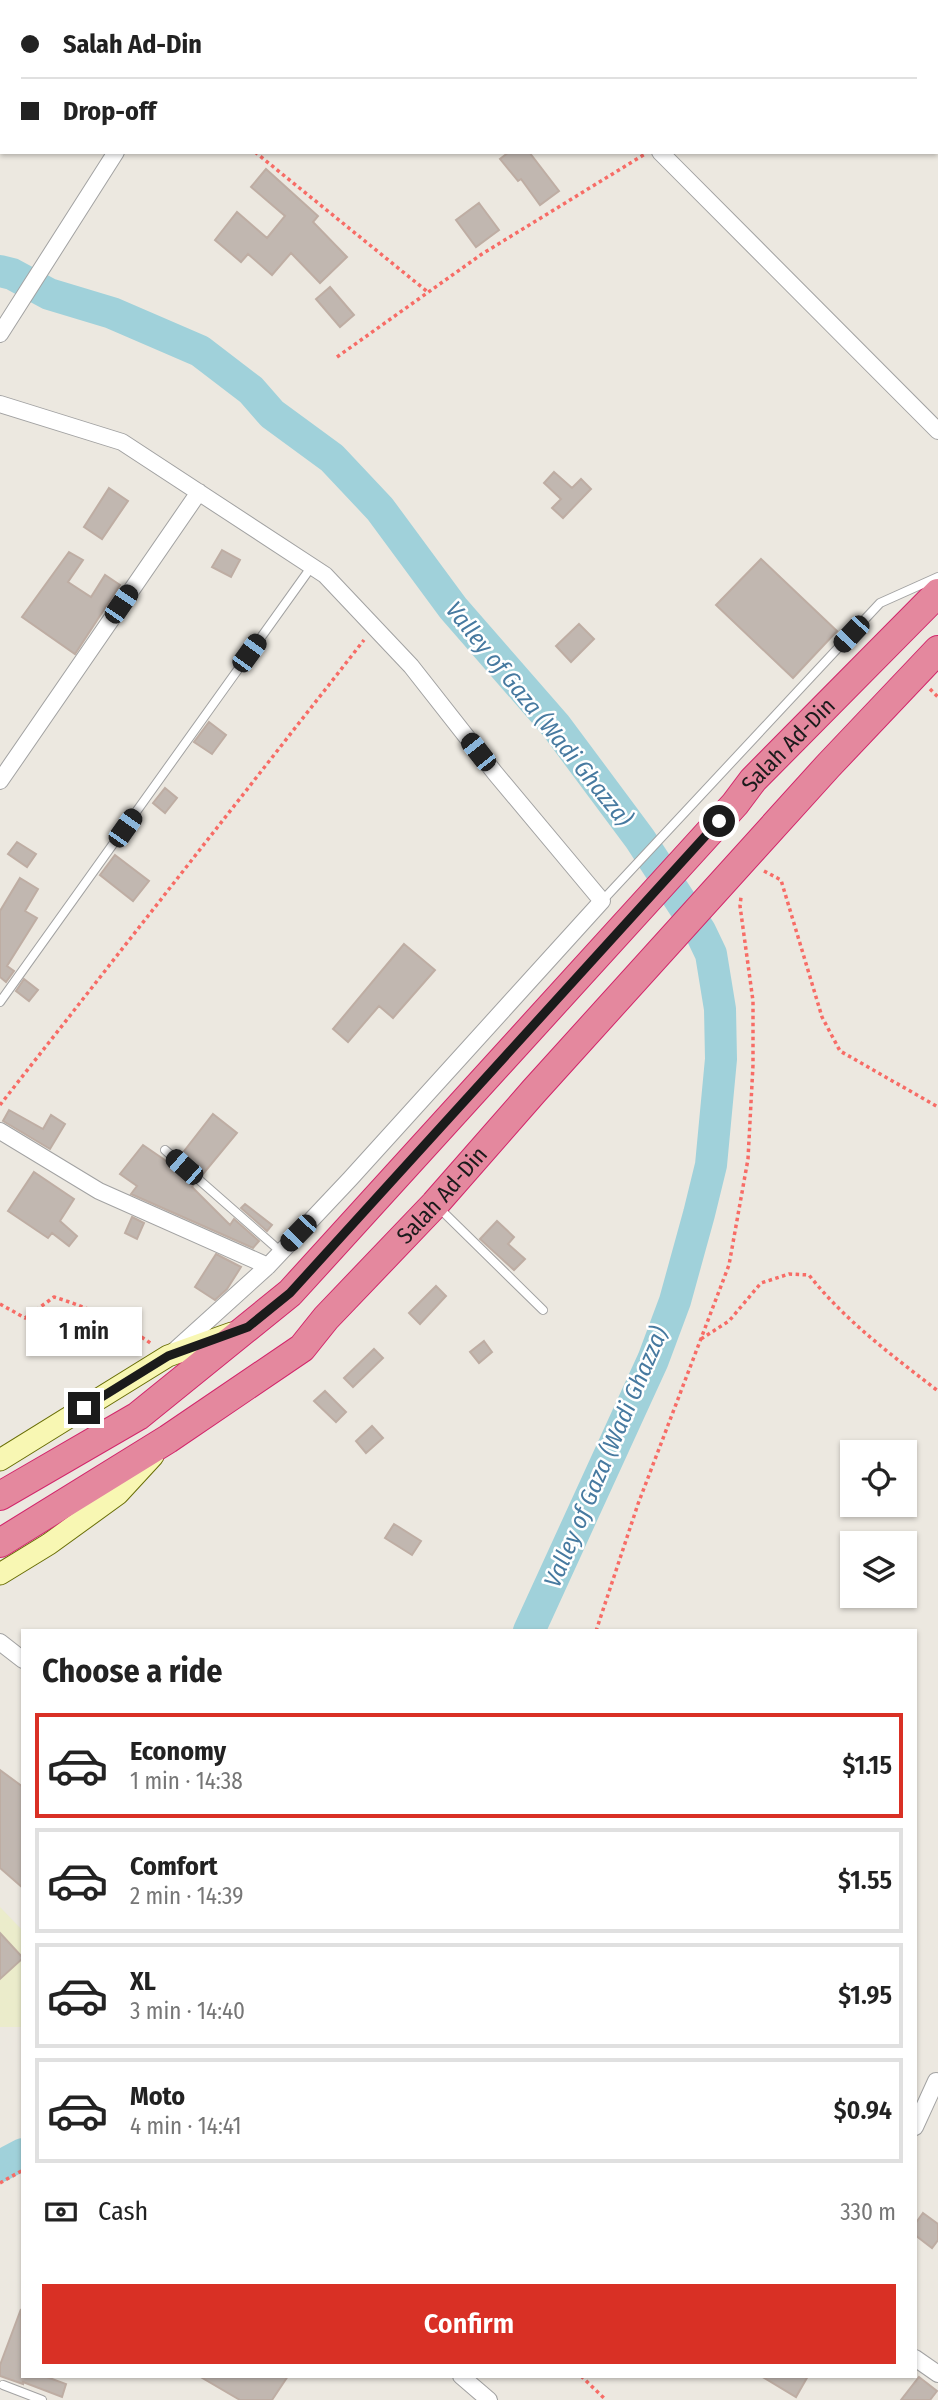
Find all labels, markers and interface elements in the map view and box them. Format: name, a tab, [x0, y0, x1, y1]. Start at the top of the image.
text: Salah Ad-Din	[63, 29, 202, 60]
text: Drop-off	[63, 96, 156, 127]
car	[101, 581, 142, 627]
water label: Valley of Gaza (Wadi Ghazza)	[440, 596, 638, 832]
car	[829, 611, 874, 657]
car	[229, 630, 270, 676]
street label: Salah Ad-Din	[735, 692, 841, 797]
car	[457, 729, 500, 775]
car	[105, 805, 146, 851]
route start	[703, 805, 735, 837]
street label: Salah Ad-Din	[391, 1141, 493, 1249]
car	[162, 1145, 207, 1189]
car	[276, 1211, 321, 1255]
callout: 1 min	[26, 1306, 142, 1356]
text: 1 min	[59, 1317, 109, 1345]
water label: Valley of Gaza (Wadi Ghazza)	[538, 1322, 674, 1591]
route end	[68, 1392, 100, 1424]
map controls	[840, 1440, 917, 1608]
button: locate	[840, 1440, 917, 1517]
button: layers	[840, 1531, 917, 1608]
text: Choose a ride	[42, 1652, 223, 1690]
icon: car	[46, 1734, 109, 1797]
text: Economy	[130, 1736, 226, 1767]
text: $1.15	[843, 1750, 892, 1781]
text: 1 min · 14:38	[130, 1767, 243, 1795]
icon: car	[46, 1849, 109, 1912]
text: Comfort	[130, 1851, 218, 1882]
text: $1.55	[838, 1865, 892, 1896]
text: 2 min · 14:39	[130, 1882, 243, 1910]
icon: car	[46, 1964, 109, 2027]
text: XL	[130, 1966, 156, 1997]
text: $1.95	[838, 1980, 892, 2011]
text: 3 min · 14:40	[130, 1997, 245, 2025]
icon: car	[46, 2079, 109, 2142]
text: Moto	[130, 2081, 185, 2112]
text: $0.94	[834, 2095, 892, 2126]
text: 4 min · 14:41	[130, 2112, 242, 2140]
icon: cash	[42, 2193, 80, 2231]
text: Cash	[98, 2196, 148, 2227]
text: 330 m	[840, 2198, 896, 2226]
button: Confirm	[42, 2284, 896, 2364]

